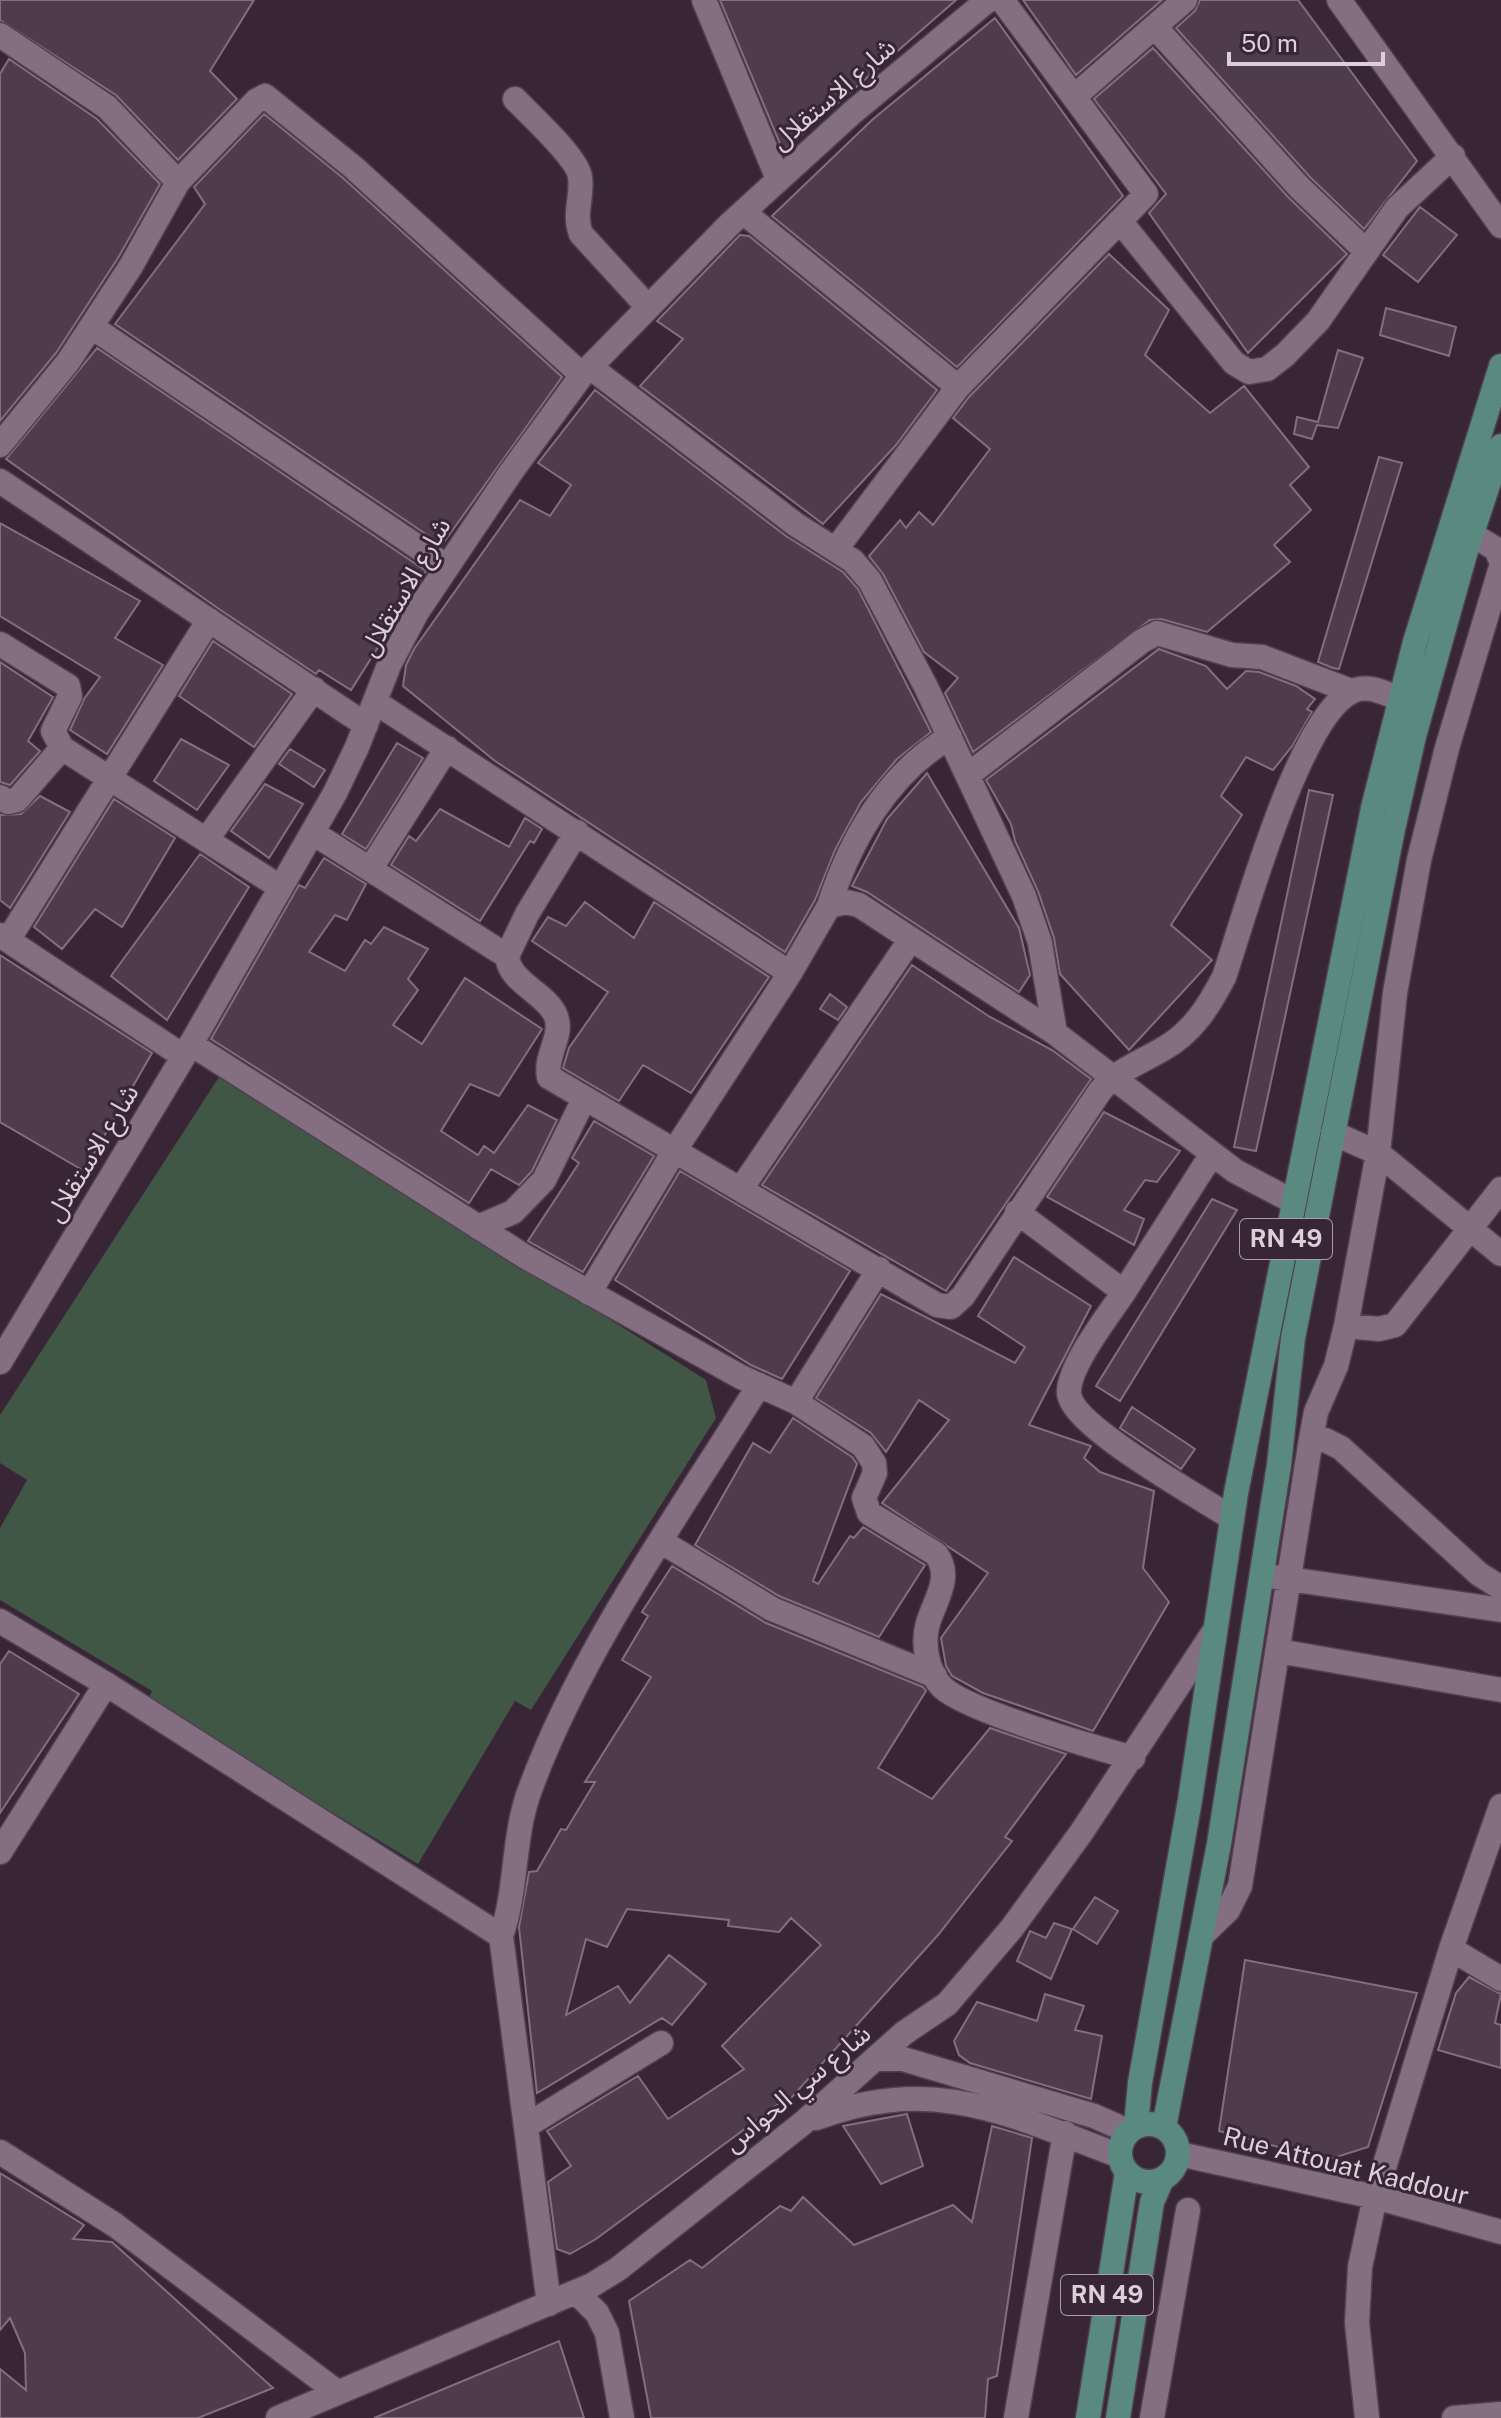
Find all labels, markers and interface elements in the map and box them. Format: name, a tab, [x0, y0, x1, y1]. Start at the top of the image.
scale bar	[1229, 16, 1383, 66]
text: 50 m	[1241, 29, 1298, 57]
street label: شارع الاستقلال	[764, 31, 904, 159]
street label: شارع الاستقلال	[352, 512, 460, 664]
street label: شارع الاستقلال	[38, 1078, 148, 1229]
road number: RN 49	[1240, 1219, 1332, 1259]
street label: شارع سي الحواس	[717, 2017, 880, 2162]
street label: Rue Attouat Kaddour	[1220, 2120, 1472, 2211]
road number: RN 49	[1061, 2275, 1153, 2315]

